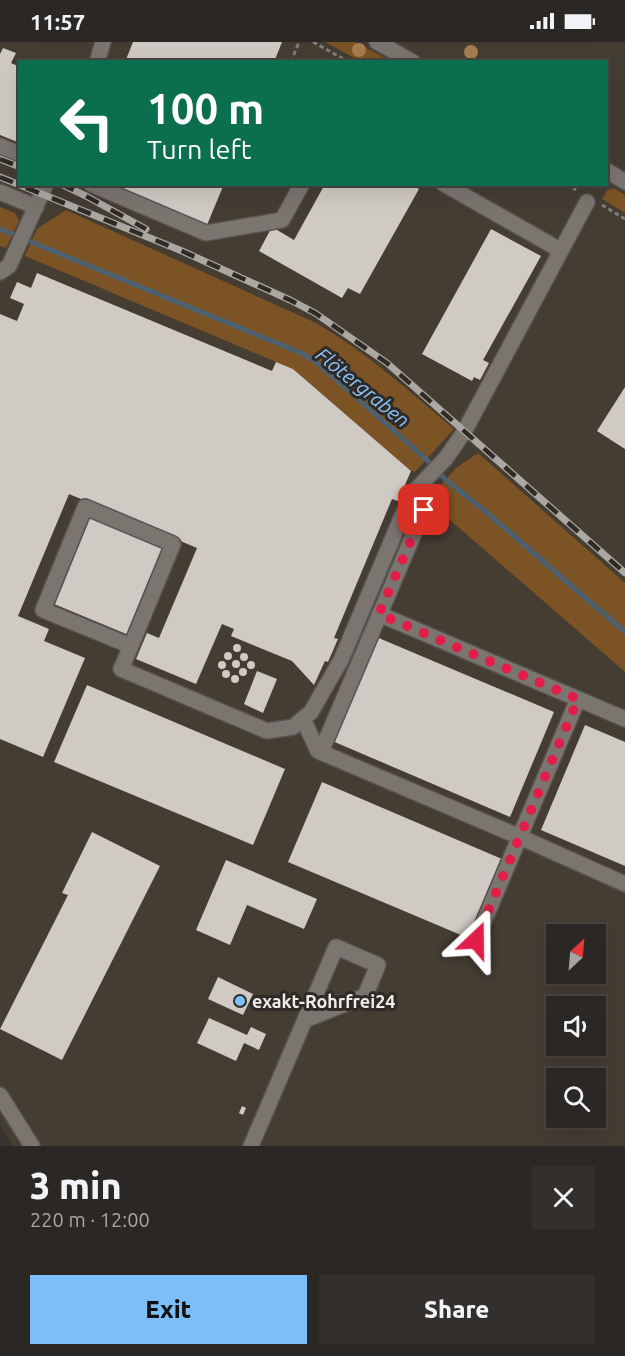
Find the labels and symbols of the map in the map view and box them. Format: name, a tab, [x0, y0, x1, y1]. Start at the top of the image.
water label: Flötergraben	[312, 342, 414, 432]
pin	[398, 484, 449, 535]
position arrow	[444, 908, 508, 972]
north arrow	[546, 924, 606, 984]
place label: exakt-Rohrfrei24	[252, 991, 396, 1011]
marker: exakt-Rohrfrei24	[233, 994, 247, 1008]

